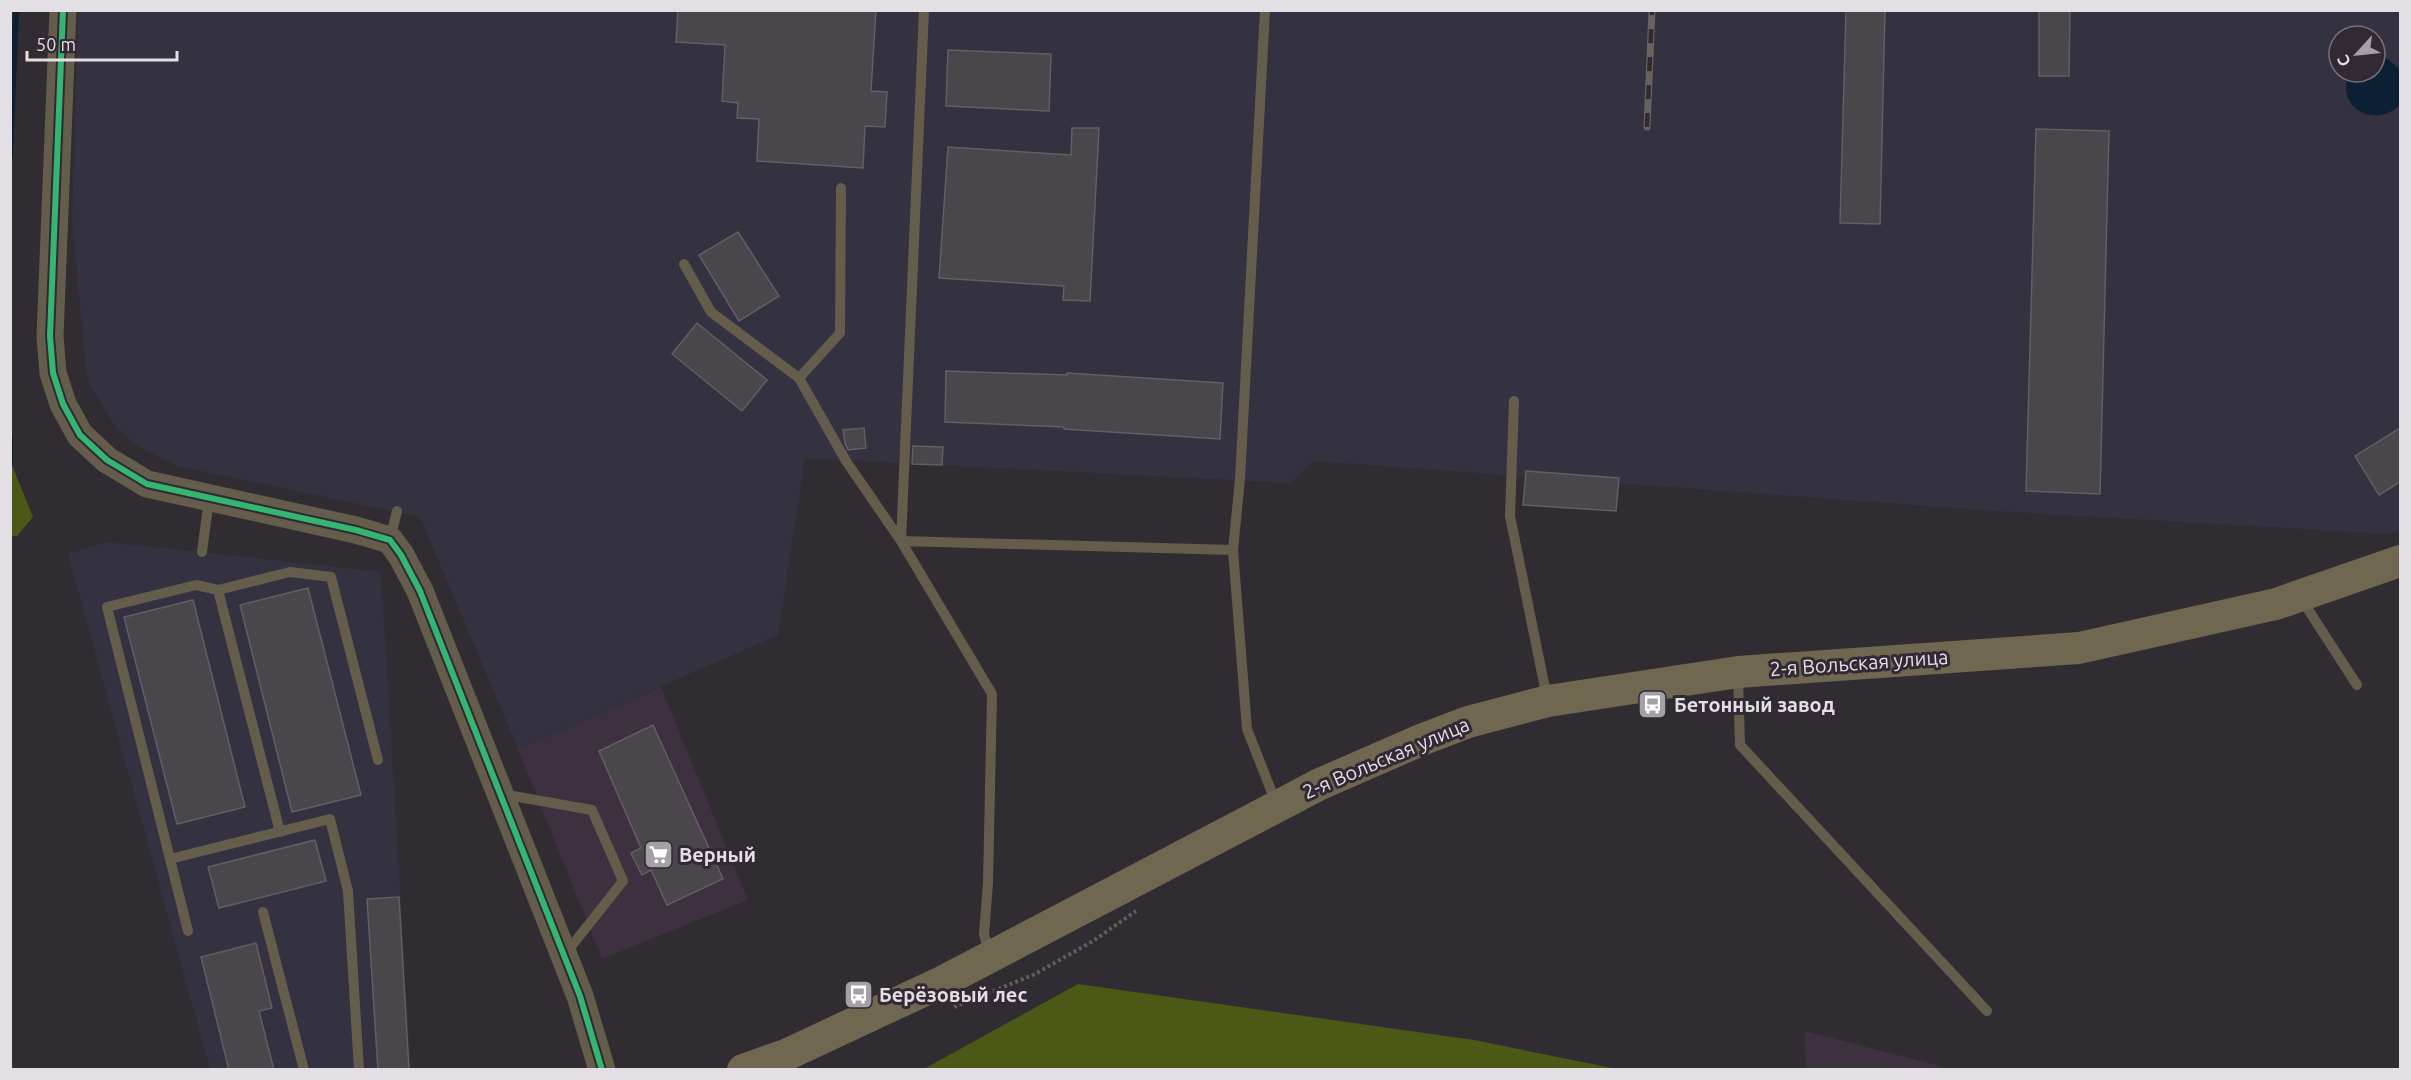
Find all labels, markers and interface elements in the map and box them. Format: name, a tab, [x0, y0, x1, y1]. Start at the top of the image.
scale bar	[27, 24, 177, 62]
north arrow	[2327, 24, 2387, 84]
text: 50 m	[36, 34, 76, 54]
text: С	[2333, 52, 2354, 69]
street label: 2-я Вольская улица	[1769, 645, 1949, 680]
bus stop icon: Бетонный завод	[1637, 689, 1669, 721]
place label: Бетонный завод	[1674, 693, 1835, 716]
street label: 2-я Вольская улица	[1299, 712, 1473, 803]
supermarket icon: Верный	[642, 839, 674, 871]
place label: Верный	[679, 843, 756, 866]
bus stop icon: Берёзовый лес	[842, 979, 874, 1011]
place label: Берёзовый лес	[879, 983, 1027, 1006]

